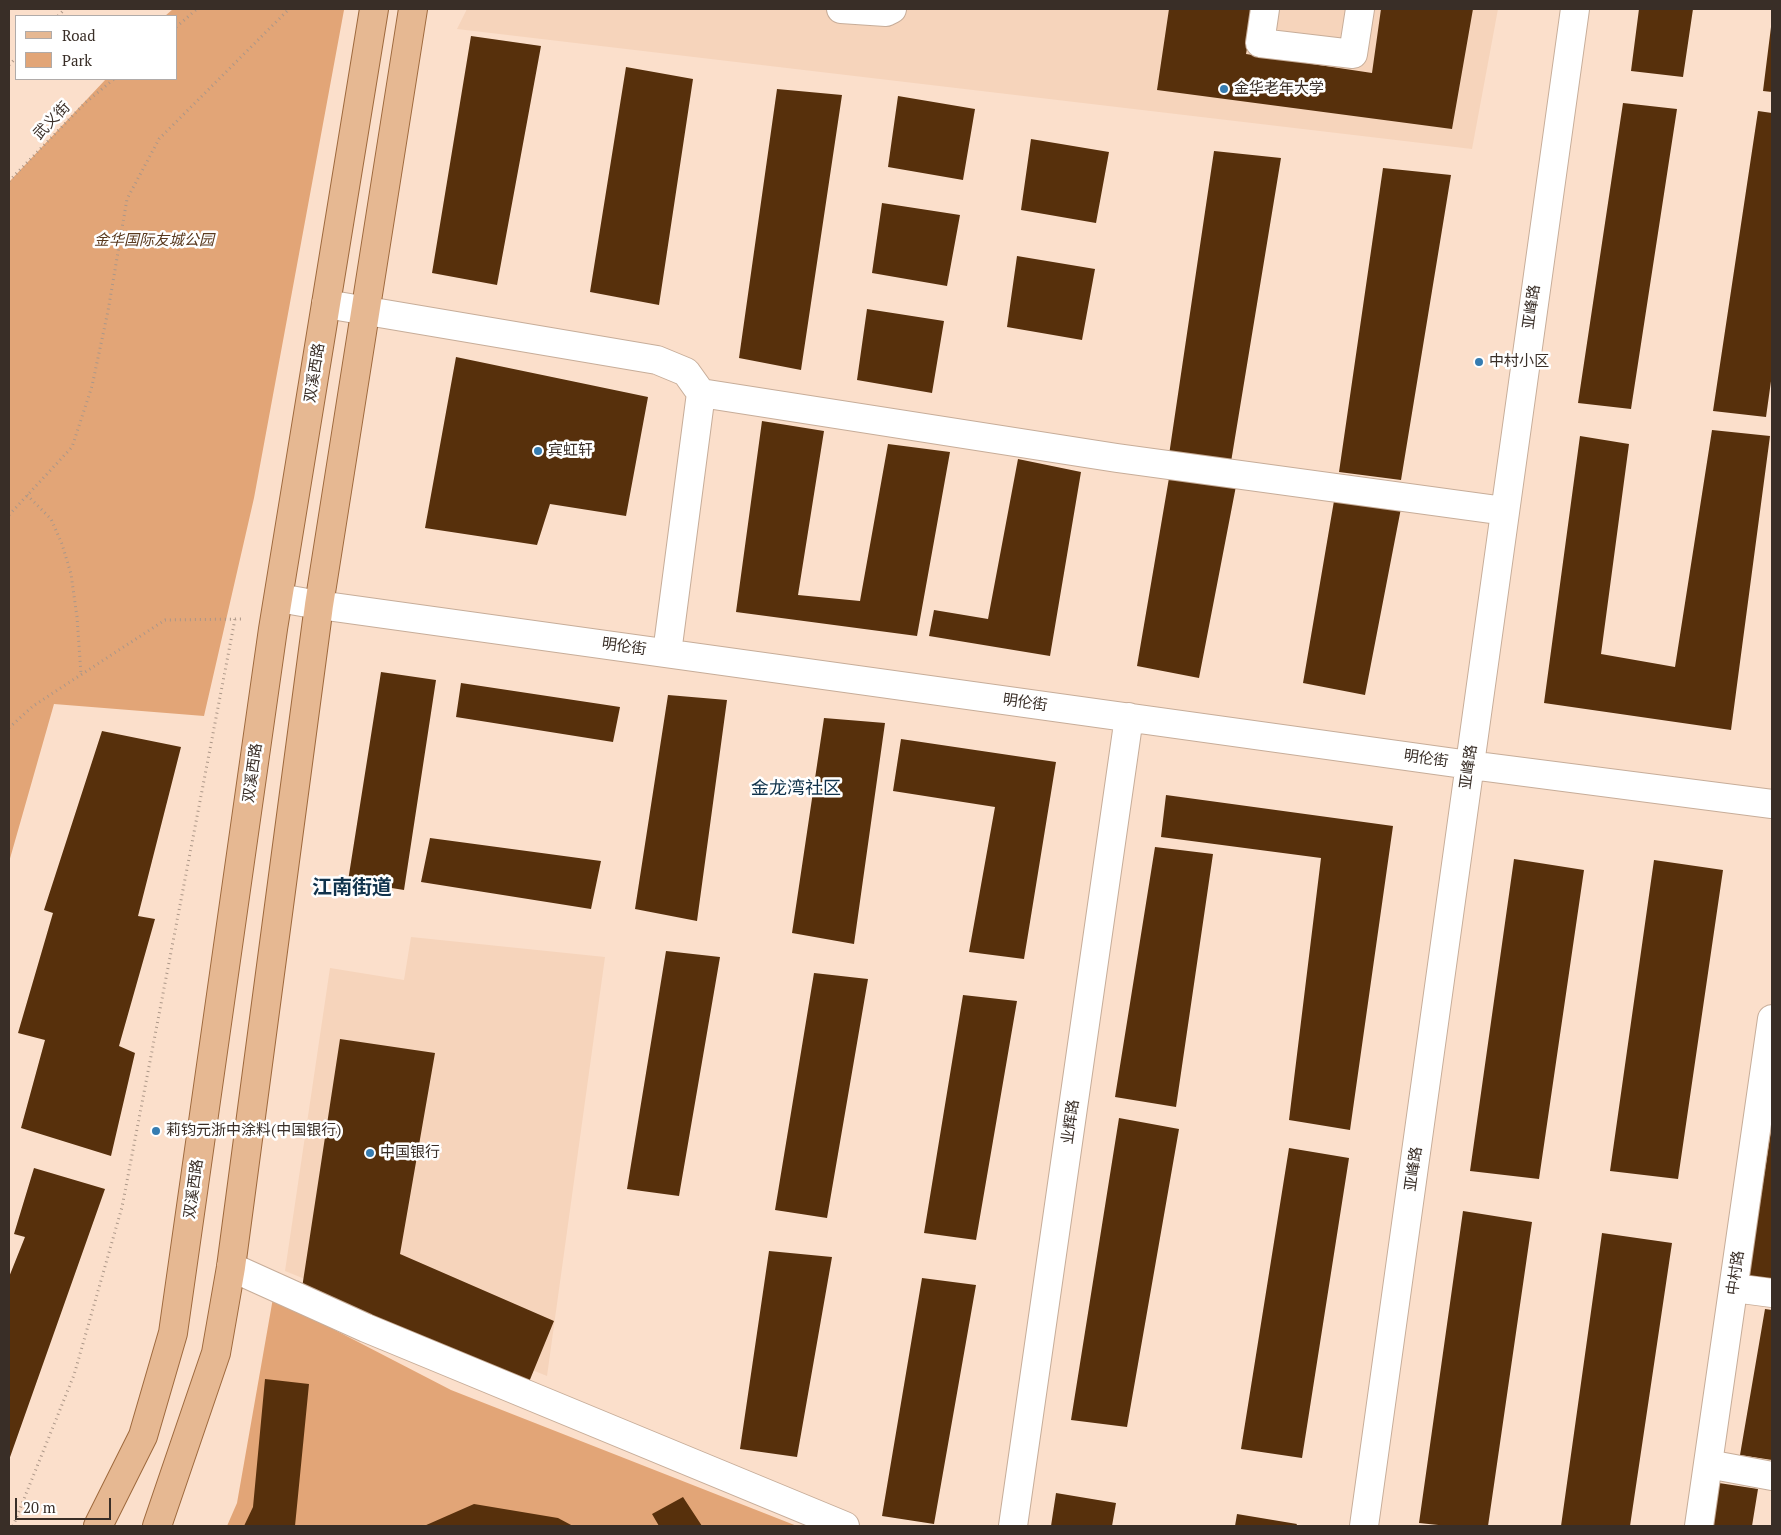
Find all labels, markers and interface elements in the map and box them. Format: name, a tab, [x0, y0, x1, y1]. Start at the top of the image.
legend	[15, 15, 178, 80]
text: Road	[62, 25, 95, 45]
text: Park	[62, 50, 92, 70]
place label: 金华老年大学	[1234, 80, 1324, 98]
marker: 金华老年大学	[1218, 83, 1230, 95]
street label: 武义街	[30, 99, 74, 143]
park label: 金华国际友城公园	[94, 232, 214, 250]
street label: 亚峰路	[1520, 283, 1544, 331]
street label: 双溪西路	[301, 342, 329, 404]
place label: 中村小区	[1489, 353, 1549, 371]
marker: 中村小区	[1473, 356, 1485, 368]
place label: 宾虹轩	[548, 442, 593, 460]
marker: 宾虹轩	[532, 445, 544, 457]
street label: 明伦街	[600, 635, 648, 659]
street label: 明伦街	[1001, 691, 1049, 715]
street label: 双溪西路	[240, 742, 266, 804]
street label: 亚峰路	[1457, 743, 1481, 791]
street label: 明伦街	[1402, 747, 1450, 771]
district label: 金龙湾社区	[751, 778, 841, 800]
district label: 江南街道	[312, 876, 392, 900]
street label: 业辉路	[1059, 1098, 1083, 1146]
place label: 莉钧元浙中涂料(中国银行)	[166, 1122, 341, 1140]
marker: 莉钧元浙中涂料(中国银行)	[150, 1125, 162, 1137]
place label: 中国银行	[380, 1144, 440, 1162]
street label: 亚峰路	[1402, 1145, 1426, 1193]
marker: 中国银行	[364, 1147, 376, 1159]
street label: 双溪西路	[181, 1158, 207, 1220]
street label: 中村路	[1724, 1249, 1748, 1297]
scale bar	[18, 1488, 114, 1520]
text: 20 m	[23, 1497, 56, 1517]

